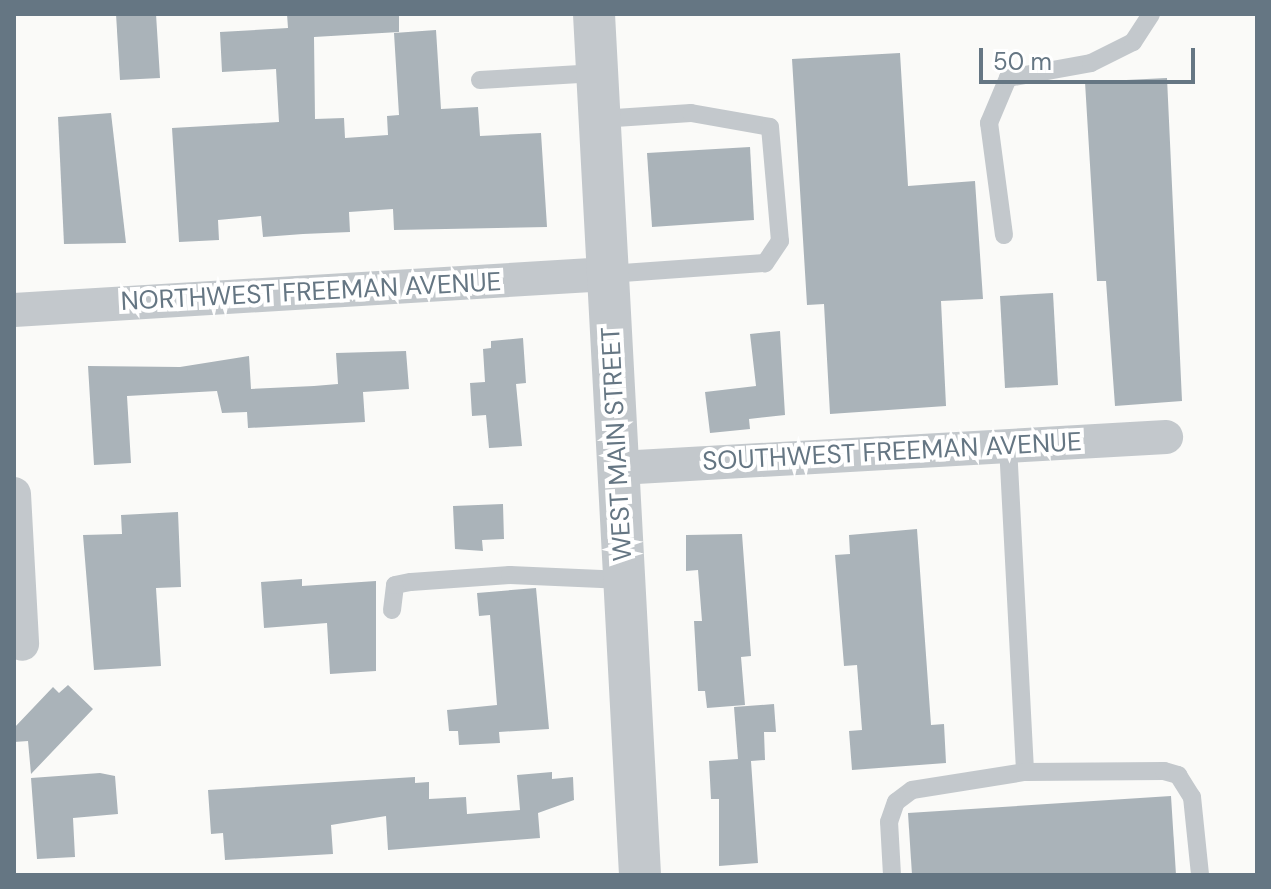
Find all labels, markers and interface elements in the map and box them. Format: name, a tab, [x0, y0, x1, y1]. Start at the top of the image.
scale bar	[983, 32, 1199, 82]
text: 50 m	[993, 46, 1052, 77]
street label: NORTHWEST FREEMAN AVENUE	[120, 266, 502, 318]
street label: WEST MAIN STREET	[595, 326, 639, 562]
street label: SOUTHWEST FREEMAN AVENUE	[702, 426, 1082, 478]

